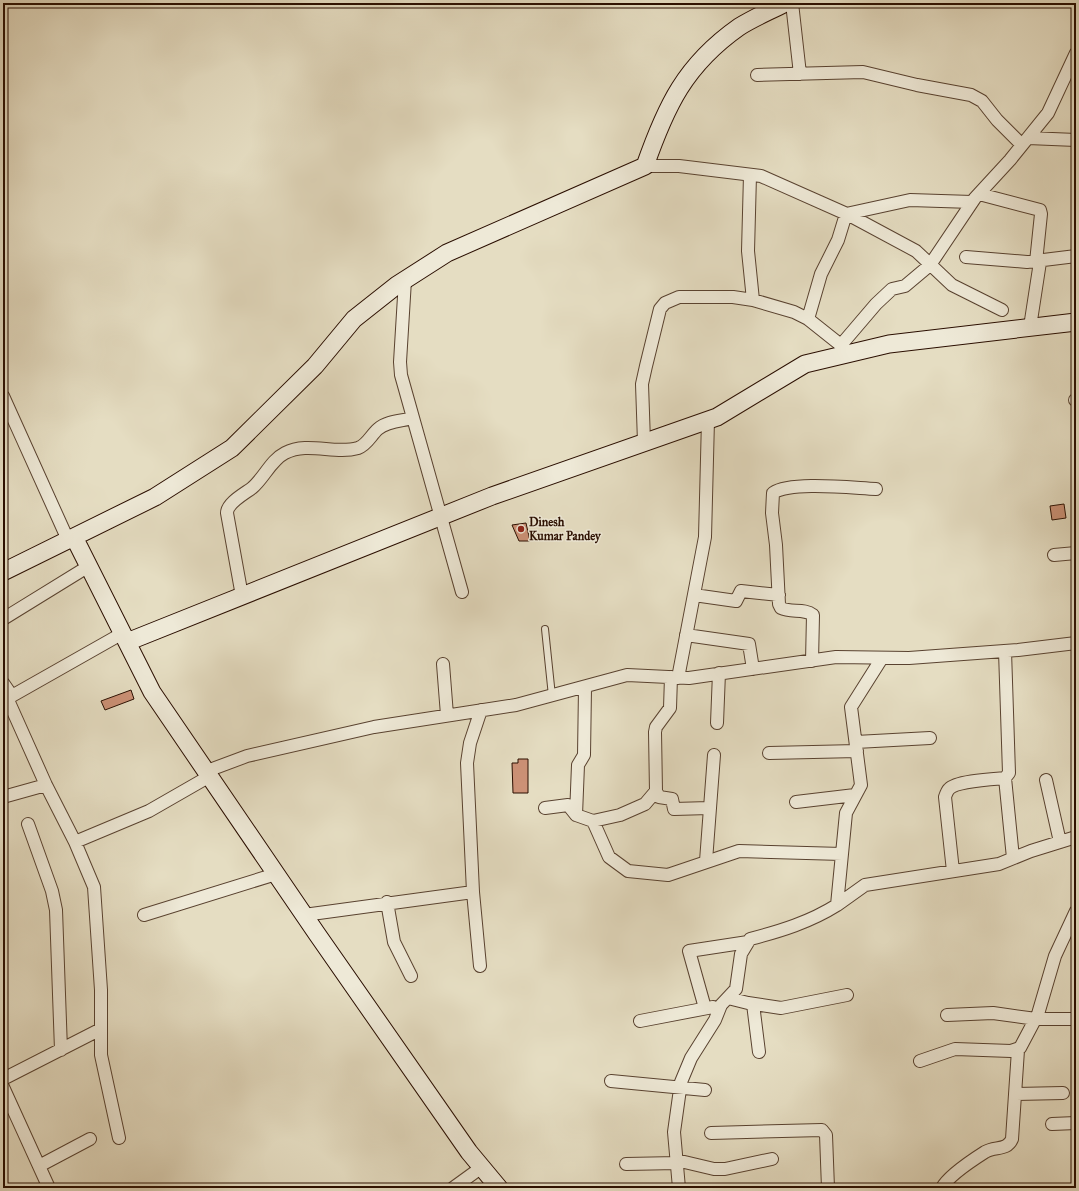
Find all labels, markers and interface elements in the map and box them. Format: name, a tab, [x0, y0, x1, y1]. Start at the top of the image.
place label: Dinesh Kumar Pandey	[529, 515, 602, 544]
marker: Dinesh Kumar Pandey	[516, 524, 526, 534]

